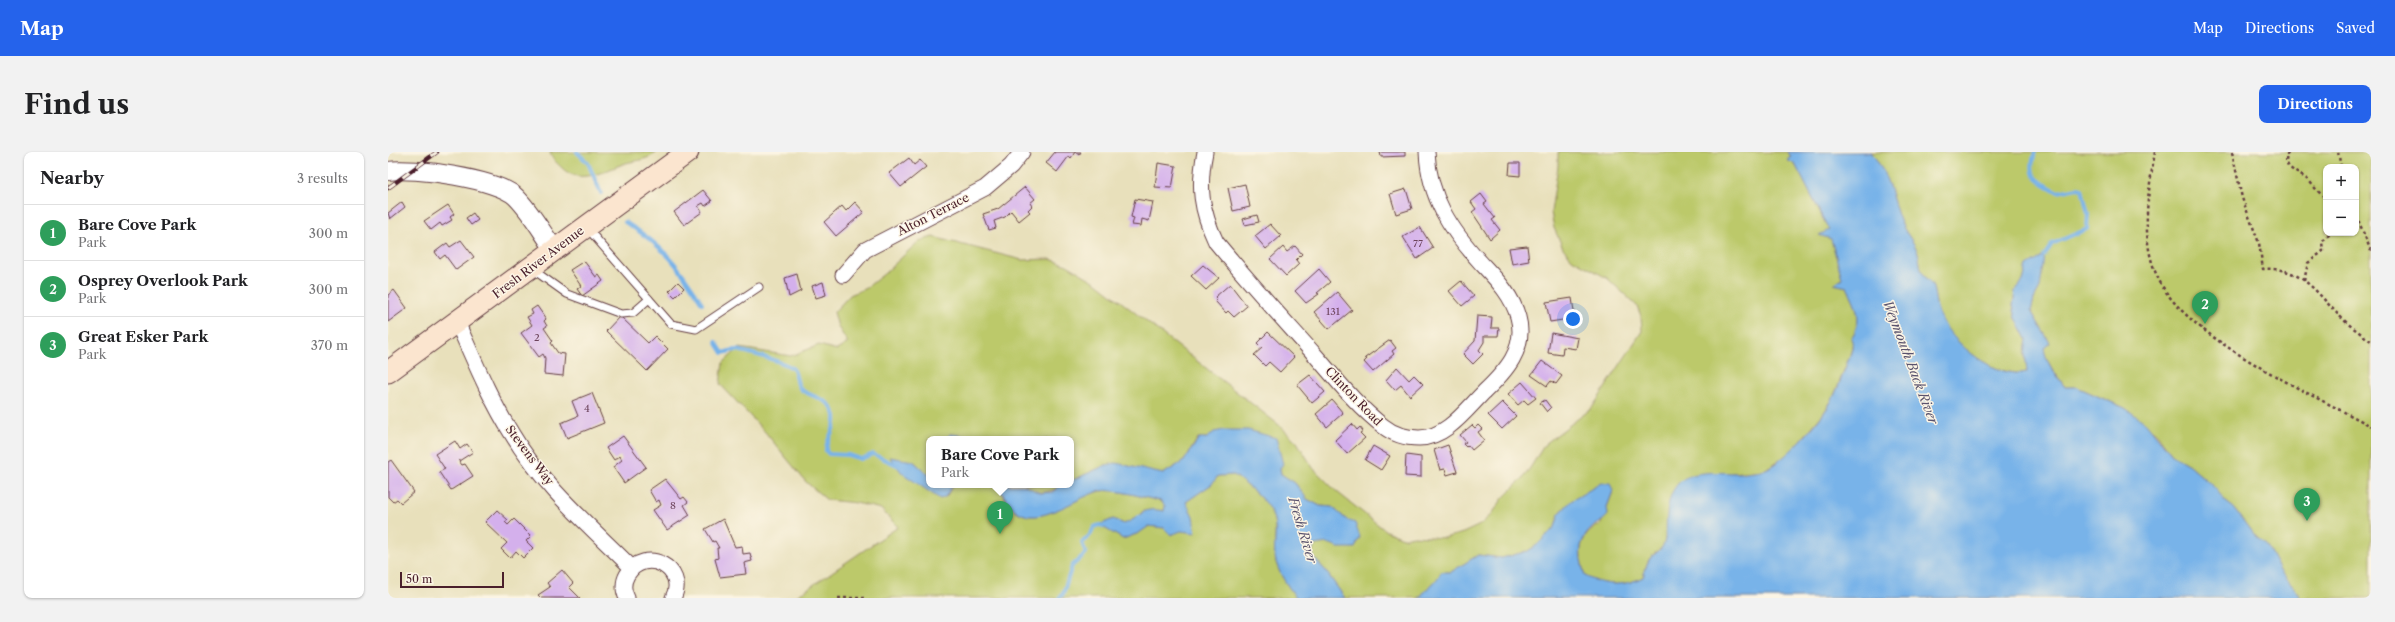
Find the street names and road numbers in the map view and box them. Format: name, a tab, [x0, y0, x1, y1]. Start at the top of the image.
street label: Alton Terrace	[894, 189, 972, 239]
street label: Fresh River Avenue	[489, 223, 587, 301]
street label: Clinton Road	[1322, 363, 1386, 429]
street label: Stevens Way	[503, 422, 558, 488]

